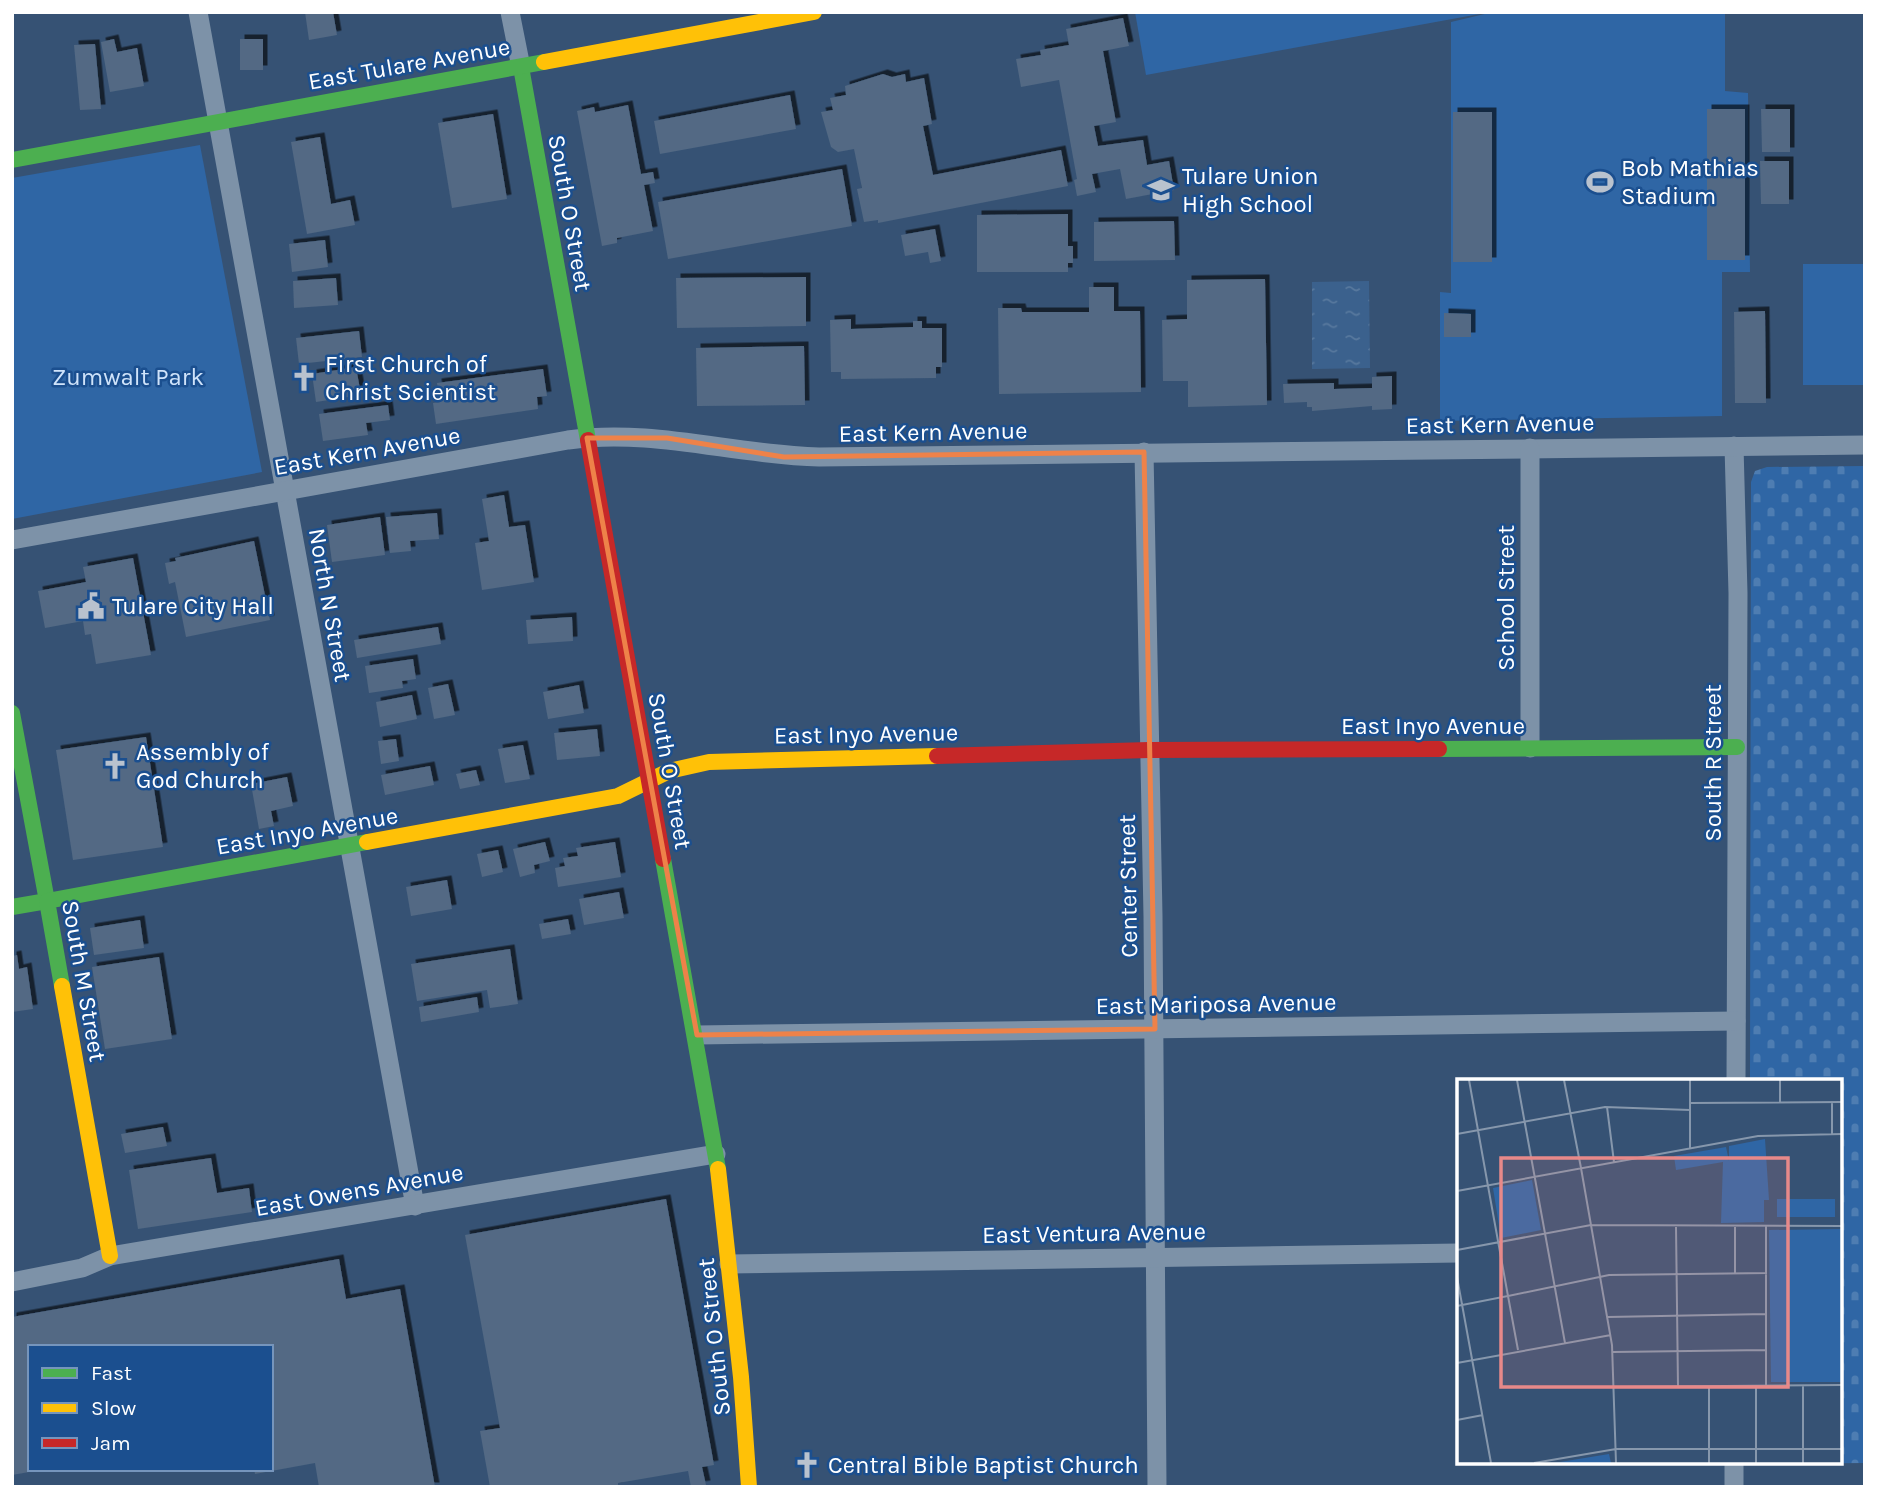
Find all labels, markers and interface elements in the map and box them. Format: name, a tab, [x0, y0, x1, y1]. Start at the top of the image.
street label: East Tulare Avenue	[306, 32, 512, 96]
street label: South O Street	[542, 133, 598, 293]
place label: Bob Mathias Stadium	[1621, 154, 1759, 210]
place label: Tulare Union High School	[1182, 162, 1318, 218]
sports icon: Bob Mathias Stadium	[1585, 167, 1615, 197]
school or university icon: Tulare Union High School	[1146, 175, 1176, 205]
place label: First Church of Christ Scientist	[325, 350, 496, 406]
park label: Zumwalt Park	[52, 363, 204, 391]
church icon: First Church of Christ Scientist	[289, 363, 319, 393]
street label: East Kern Avenue	[1405, 408, 1595, 440]
street label: East Kern Avenue	[838, 416, 1028, 448]
street label: East Kern Avenue	[272, 421, 462, 481]
street label: School Street	[1492, 525, 1520, 671]
street label: North N Street	[303, 526, 357, 684]
public building icon: Tulare City Hall	[76, 591, 106, 621]
place label: Tulare City Hall	[112, 592, 274, 620]
street label: South R Street	[1699, 684, 1727, 842]
street label: South O Street	[642, 691, 698, 851]
street label: East Inyo Avenue	[1341, 712, 1525, 740]
street label: East Inyo Avenue	[774, 718, 958, 750]
place label: Assembly of God Church	[136, 738, 270, 794]
church icon: Assembly of God Church	[100, 751, 130, 781]
street label: East Inyo Avenue	[214, 801, 400, 861]
street label: Center Street	[1113, 814, 1143, 958]
street label: South M Street	[56, 898, 112, 1064]
street label: East Mariposa Avenue	[1095, 988, 1337, 1020]
inset map	[1457, 1079, 1842, 1464]
street label: East Owens Avenue	[253, 1158, 465, 1222]
street label: East Ventura Avenue	[982, 1217, 1206, 1249]
street label: South O Street	[692, 1257, 736, 1417]
legend	[28, 1345, 273, 1471]
text: Fast	[91, 1361, 132, 1385]
text: Slow	[91, 1396, 136, 1420]
text: Jam	[91, 1431, 131, 1455]
church icon: Central Bible Baptist Church	[792, 1450, 822, 1480]
place label: Central Bible Baptist Church	[828, 1451, 1139, 1479]

